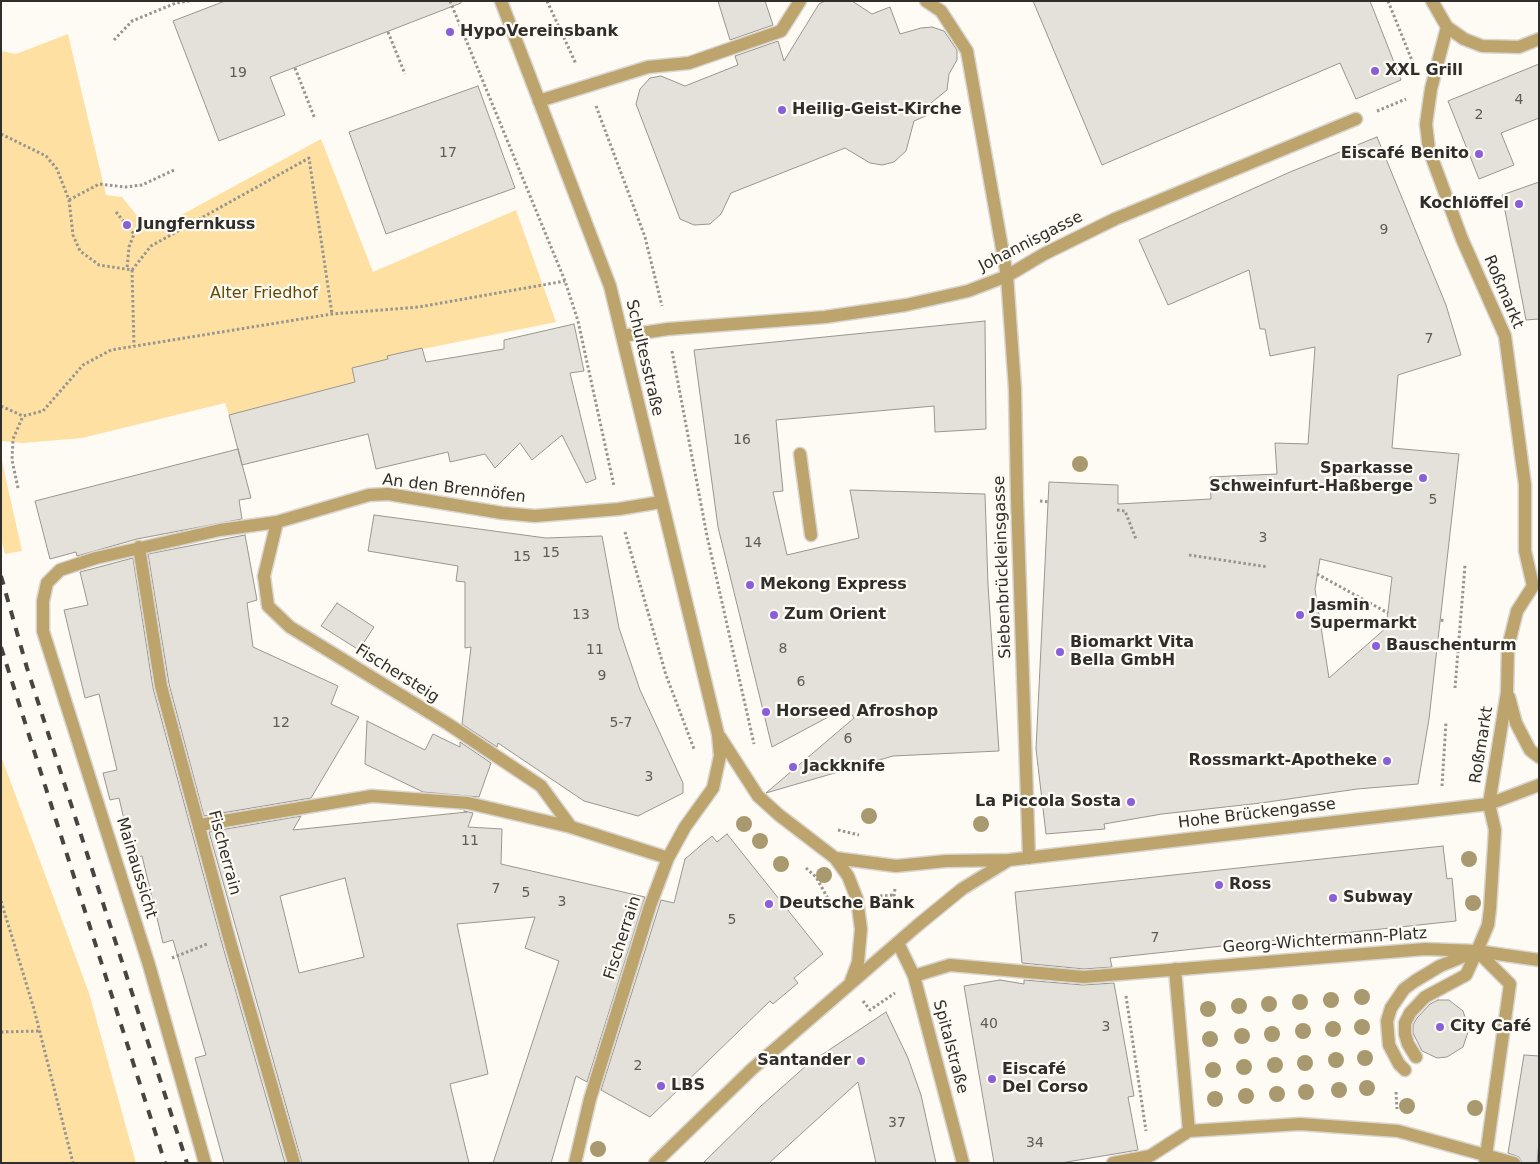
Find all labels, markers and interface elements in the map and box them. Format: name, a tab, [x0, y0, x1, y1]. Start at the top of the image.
place label: HypoVereinsbank	[460, 22, 618, 42]
marker: HypoVereinsbank	[444, 26, 456, 38]
place label: XXL Grill	[1385, 61, 1463, 81]
house number: 19	[229, 65, 247, 81]
marker: XXL Grill	[1369, 65, 1381, 77]
house number: 4	[1515, 92, 1523, 108]
place label: Heilig-Geist-Kirche	[792, 100, 962, 120]
marker: Heilig-Geist-Kirche	[776, 104, 788, 116]
house number: 2	[1475, 107, 1483, 123]
place label: Eiscafé Benito	[1341, 144, 1469, 164]
house number: 17	[439, 145, 457, 161]
marker: Eiscafé Benito	[1473, 148, 1485, 160]
place label: Kochlöffel	[1419, 194, 1509, 214]
marker: Kochlöffel	[1513, 198, 1525, 210]
street label: Johannisgasse	[976, 208, 1086, 276]
place label: Jungfernkuss	[137, 215, 255, 235]
marker: Jungfernkuss	[121, 219, 133, 231]
house number: 9	[1380, 222, 1388, 238]
street label: Roßmarkt	[1479, 252, 1527, 332]
park label: Alter Friedhof	[210, 284, 318, 304]
street label: Schultesstraße	[621, 298, 667, 418]
house number: 7	[1425, 331, 1433, 347]
house number: 16	[733, 432, 751, 448]
place label: Sparkasse Schweinfurt-Haßberge	[1209, 459, 1413, 497]
street label: An den Brennöfen	[381, 471, 527, 507]
marker: Sparkasse Schweinfurt-Haßberge	[1417, 472, 1429, 484]
street label: Siebenbrückleinsgasse	[990, 475, 1016, 659]
house number: 5	[1429, 492, 1437, 508]
house number: 3	[1259, 530, 1267, 546]
house number: 14	[744, 535, 762, 551]
house number: 15	[542, 545, 560, 561]
house number: 15	[513, 549, 531, 565]
place label: Mekong Express	[760, 575, 907, 595]
marker: Mekong Express	[744, 579, 756, 591]
place label: Jasmin Supermarkt	[1310, 596, 1417, 634]
place label: Zum Orient	[784, 605, 886, 625]
house number: 13	[572, 607, 590, 623]
marker: Zum Orient	[768, 609, 780, 621]
marker: Jasmin Supermarkt	[1294, 609, 1306, 621]
place label: Biomarkt Vita Bella GmbH	[1070, 633, 1194, 671]
place label: Bauschenturm	[1386, 636, 1517, 656]
marker: Bauschenturm	[1370, 640, 1382, 652]
street label: Fischersteig	[352, 641, 442, 707]
house number: 8	[779, 641, 787, 657]
house number: 11	[586, 642, 604, 658]
marker: Biomarkt Vita Bella GmbH	[1054, 646, 1066, 658]
house number: 9	[598, 668, 606, 684]
house number: 6	[797, 674, 805, 690]
place label: Horseed Afroshop	[776, 702, 938, 722]
street label: Roßmarkt	[1466, 705, 1498, 785]
marker: Horseed Afroshop	[760, 706, 772, 718]
house number: 12	[272, 715, 290, 731]
house number: 5-7	[610, 715, 632, 731]
house number: 6	[844, 731, 852, 747]
place label: Rossmarkt-Apotheke	[1189, 751, 1377, 771]
marker: Rossmarkt-Apotheke	[1381, 755, 1393, 767]
place label: Jackknife	[803, 757, 885, 777]
marker: Jackknife	[787, 761, 799, 773]
house number: 3	[645, 769, 653, 785]
place label: La Piccola Sosta	[975, 792, 1121, 812]
street label: Hohe Brückengasse	[1177, 795, 1337, 833]
marker: La Piccola Sosta	[1125, 796, 1137, 808]
street label: Fischerrain	[203, 809, 245, 897]
street label: Mainaussicht	[112, 815, 160, 921]
house number: 11	[461, 833, 479, 849]
place label: Ross	[1229, 875, 1271, 895]
marker: Ross	[1213, 879, 1225, 891]
house number: 7	[492, 881, 500, 897]
house number: 5	[522, 885, 530, 901]
place label: Subway	[1343, 888, 1413, 908]
marker: Subway	[1327, 892, 1339, 904]
house number: 3	[558, 894, 566, 910]
street label: Fischerrain	[600, 894, 646, 982]
place label: Deutsche Bank	[779, 894, 914, 914]
marker: Deutsche Bank	[763, 898, 775, 910]
house number: 5	[728, 912, 736, 928]
street label: Georg-Wichtermann-Platz	[1222, 924, 1428, 958]
house number: 7	[1151, 930, 1159, 946]
street label: Spitalstraße	[928, 998, 972, 1096]
house number: 40	[980, 1016, 998, 1032]
place label: City Café	[1450, 1017, 1531, 1037]
house number: 3	[1102, 1019, 1110, 1035]
marker: City Café	[1434, 1021, 1446, 1033]
place label: Santander	[757, 1051, 851, 1071]
marker: Santander	[855, 1055, 867, 1067]
house number: 2	[634, 1058, 642, 1074]
place label: Eiscafé Del Corso	[1002, 1060, 1088, 1098]
marker: Eiscafé Del Corso	[986, 1073, 998, 1085]
place label: LBS	[671, 1076, 705, 1096]
marker: LBS	[655, 1080, 667, 1092]
house number: 37	[888, 1115, 906, 1131]
house number: 34	[1026, 1135, 1044, 1151]

